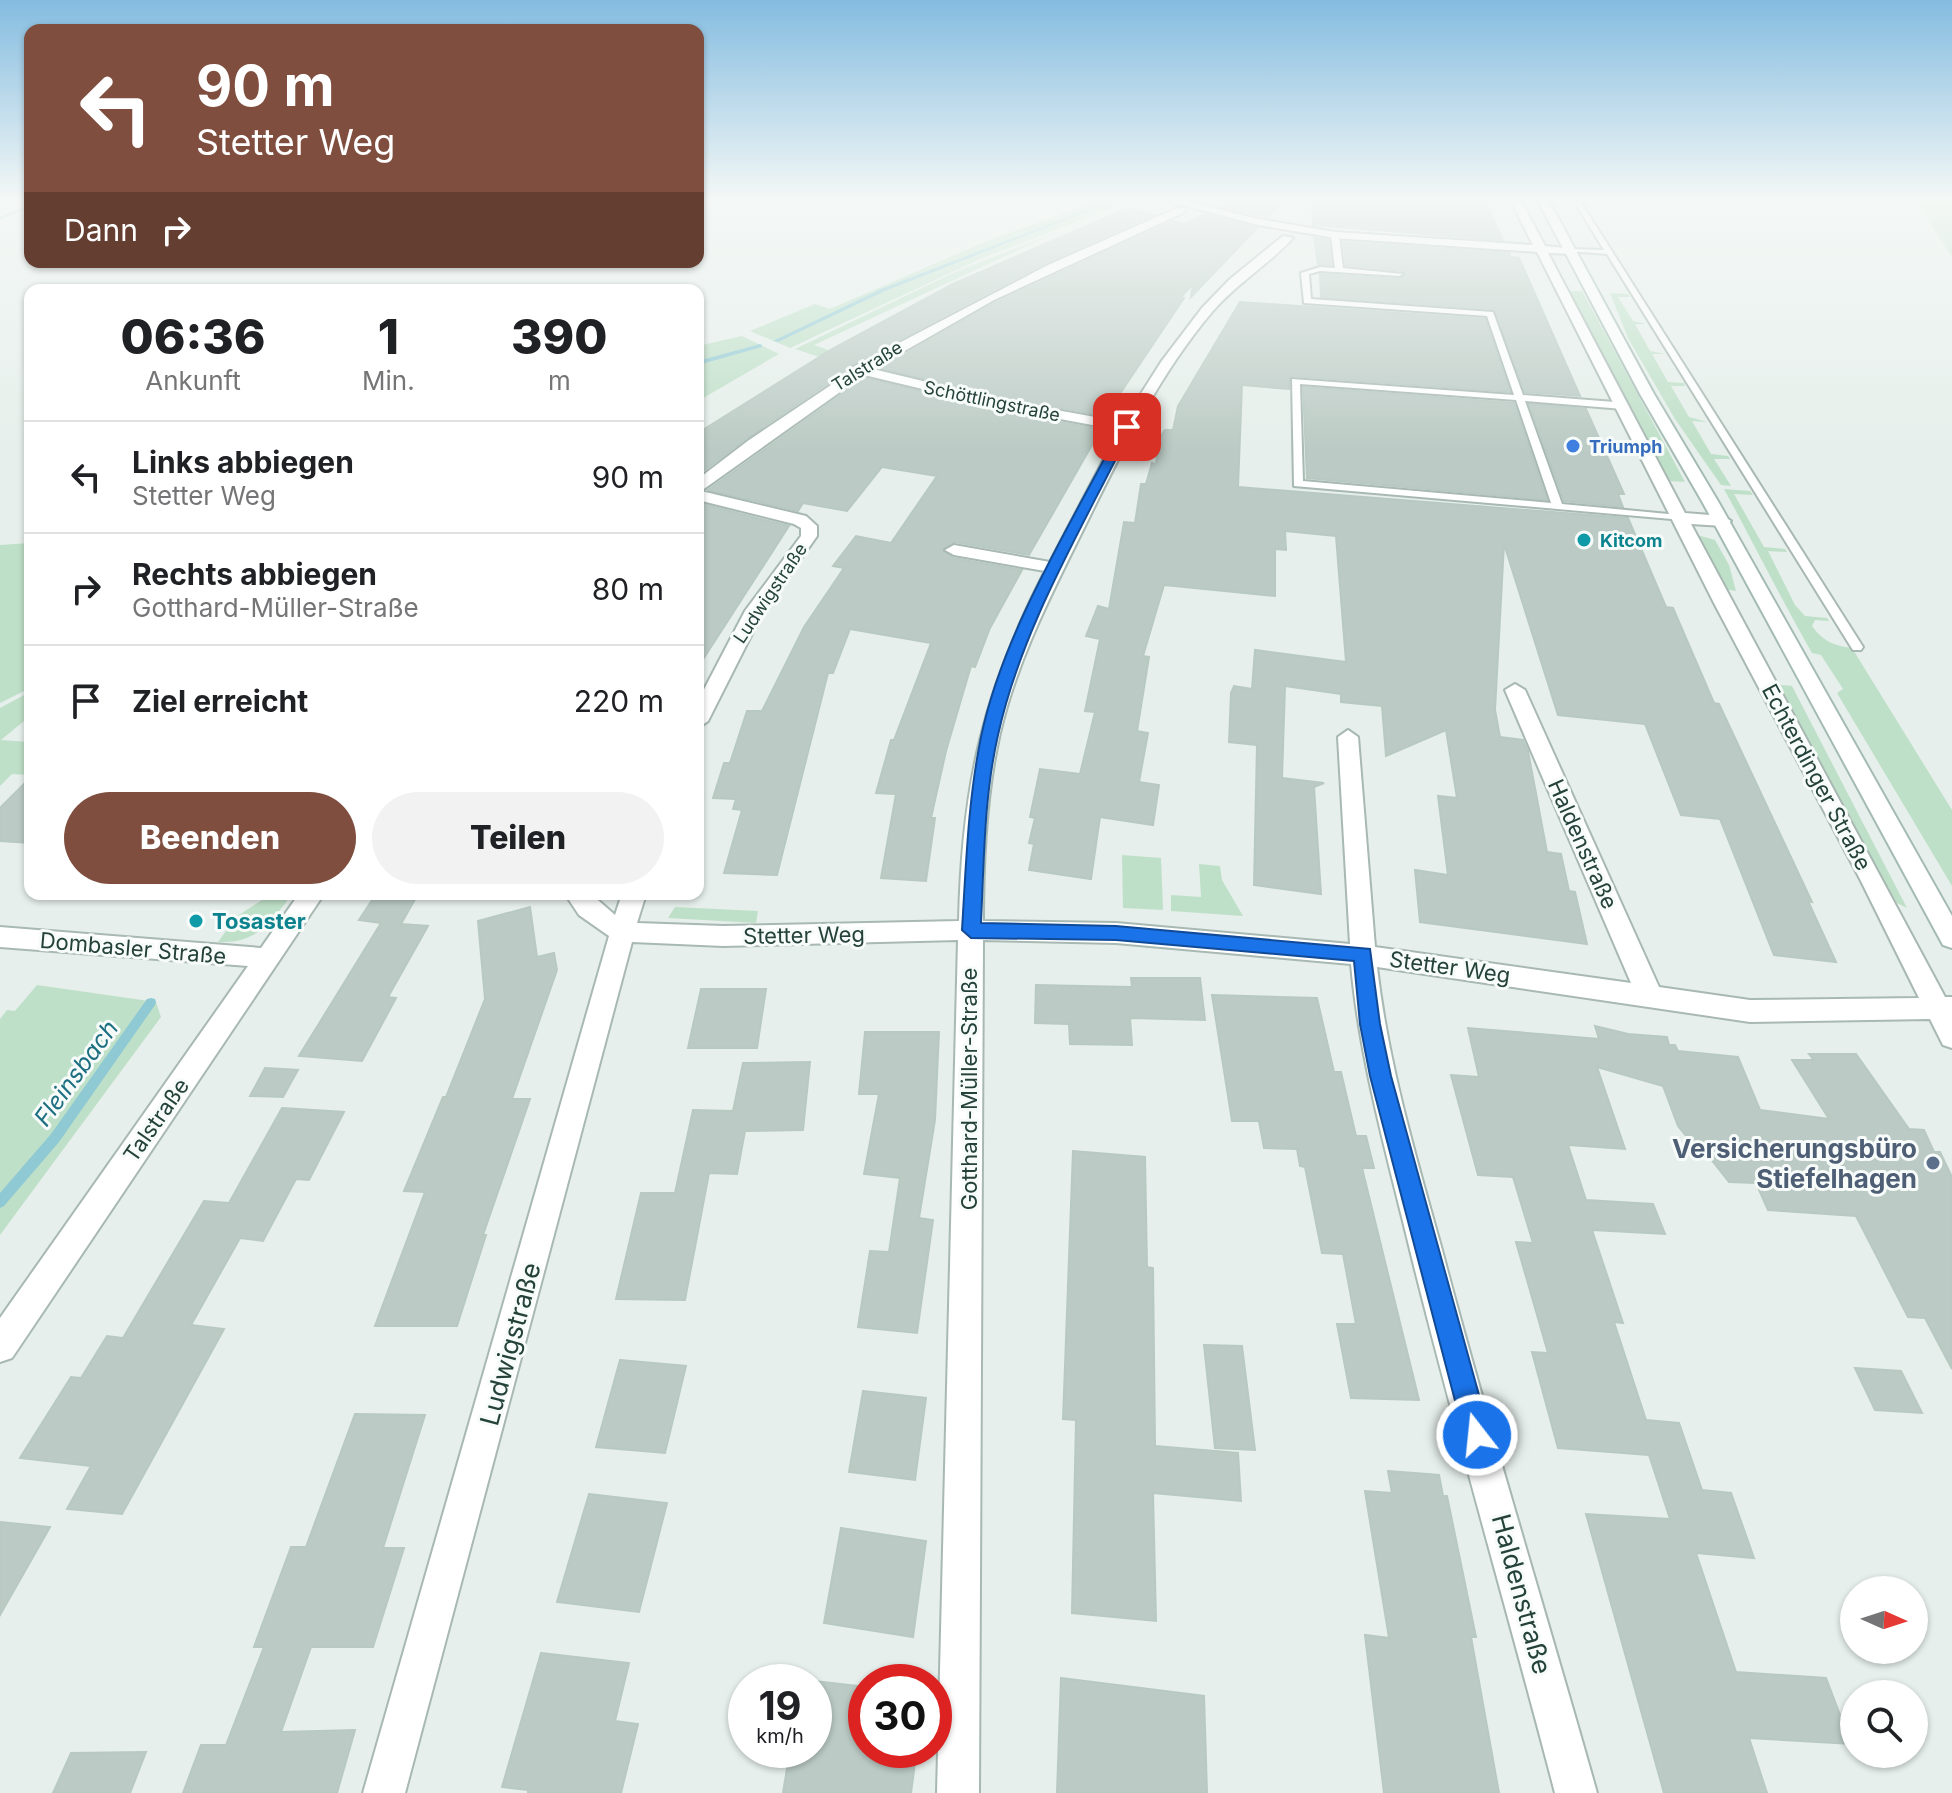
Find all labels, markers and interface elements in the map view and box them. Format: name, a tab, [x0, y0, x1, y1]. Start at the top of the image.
text: 90 m	[196, 52, 335, 120]
icon: left	[64, 56, 168, 160]
text: Stetter Weg	[196, 120, 395, 164]
icon: right	[154, 208, 198, 252]
text: Dann	[64, 212, 138, 248]
text: 06:36	[120, 307, 266, 366]
text: 1	[378, 307, 399, 366]
text: 390	[511, 307, 608, 366]
street label: Talstraße	[828, 336, 906, 396]
text: Ankunft	[145, 365, 241, 396]
text: Min.	[362, 365, 415, 396]
text: m	[548, 365, 571, 396]
street label: Schöttlingstraße	[922, 376, 1062, 426]
pin	[1093, 393, 1161, 461]
icon: arrive	[1105, 405, 1149, 449]
place label: Triumph	[1589, 436, 1663, 457]
marker: Triumph	[1564, 437, 1582, 455]
text: Links abbiegen	[132, 444, 354, 480]
icon: left	[64, 455, 108, 499]
text: 90 m	[592, 459, 664, 495]
text: Stetter Weg	[132, 480, 276, 511]
place label: Kitcom	[1600, 530, 1662, 551]
marker: Kitcom	[1575, 531, 1593, 549]
street label: Ludwigstraße	[729, 539, 811, 647]
text: Rechts abbiegen	[132, 556, 377, 592]
icon: right	[64, 567, 108, 611]
text: 80 m	[592, 571, 664, 607]
text: Gotthard-Müller-Straße	[132, 592, 419, 623]
icon: arrive	[64, 679, 108, 723]
street label: Echterdinger Straße	[1757, 679, 1877, 875]
text: Ziel erreicht	[132, 683, 308, 719]
text: 220 m	[574, 683, 664, 719]
street label: Haldenstraße	[1543, 775, 1623, 913]
button: Beenden	[64, 792, 356, 884]
button: Teilen	[372, 792, 664, 884]
place label: Tosaster	[212, 908, 306, 934]
marker: Tosaster	[187, 912, 205, 930]
street label: Stetter Weg	[743, 921, 865, 949]
street label: Dombasler Straße	[39, 927, 227, 969]
street label: Stetter Weg	[1388, 946, 1512, 988]
street label: Gotthard-Müller-Straße	[956, 968, 982, 1210]
water label: Fleinsbach	[28, 1014, 124, 1132]
street label: Talstraße	[118, 1073, 194, 1167]
place label: Versicherungsbüro Stiefelhagen	[1672, 1133, 1917, 1194]
marker: Versicherungsbüro Stiefelhagen	[1924, 1154, 1942, 1172]
street label: Ludwigstraße	[473, 1259, 547, 1429]
position arrow	[1435, 1393, 1519, 1477]
street label: Haldenstraße	[1486, 1511, 1558, 1677]
north arrow	[1840, 1576, 1928, 1664]
map controls	[1840, 1576, 1928, 1768]
speed limit sign: 30	[848, 1664, 952, 1768]
button: search	[1840, 1680, 1928, 1768]
text: 19	[758, 1681, 802, 1730]
text: km/h	[756, 1724, 804, 1748]

